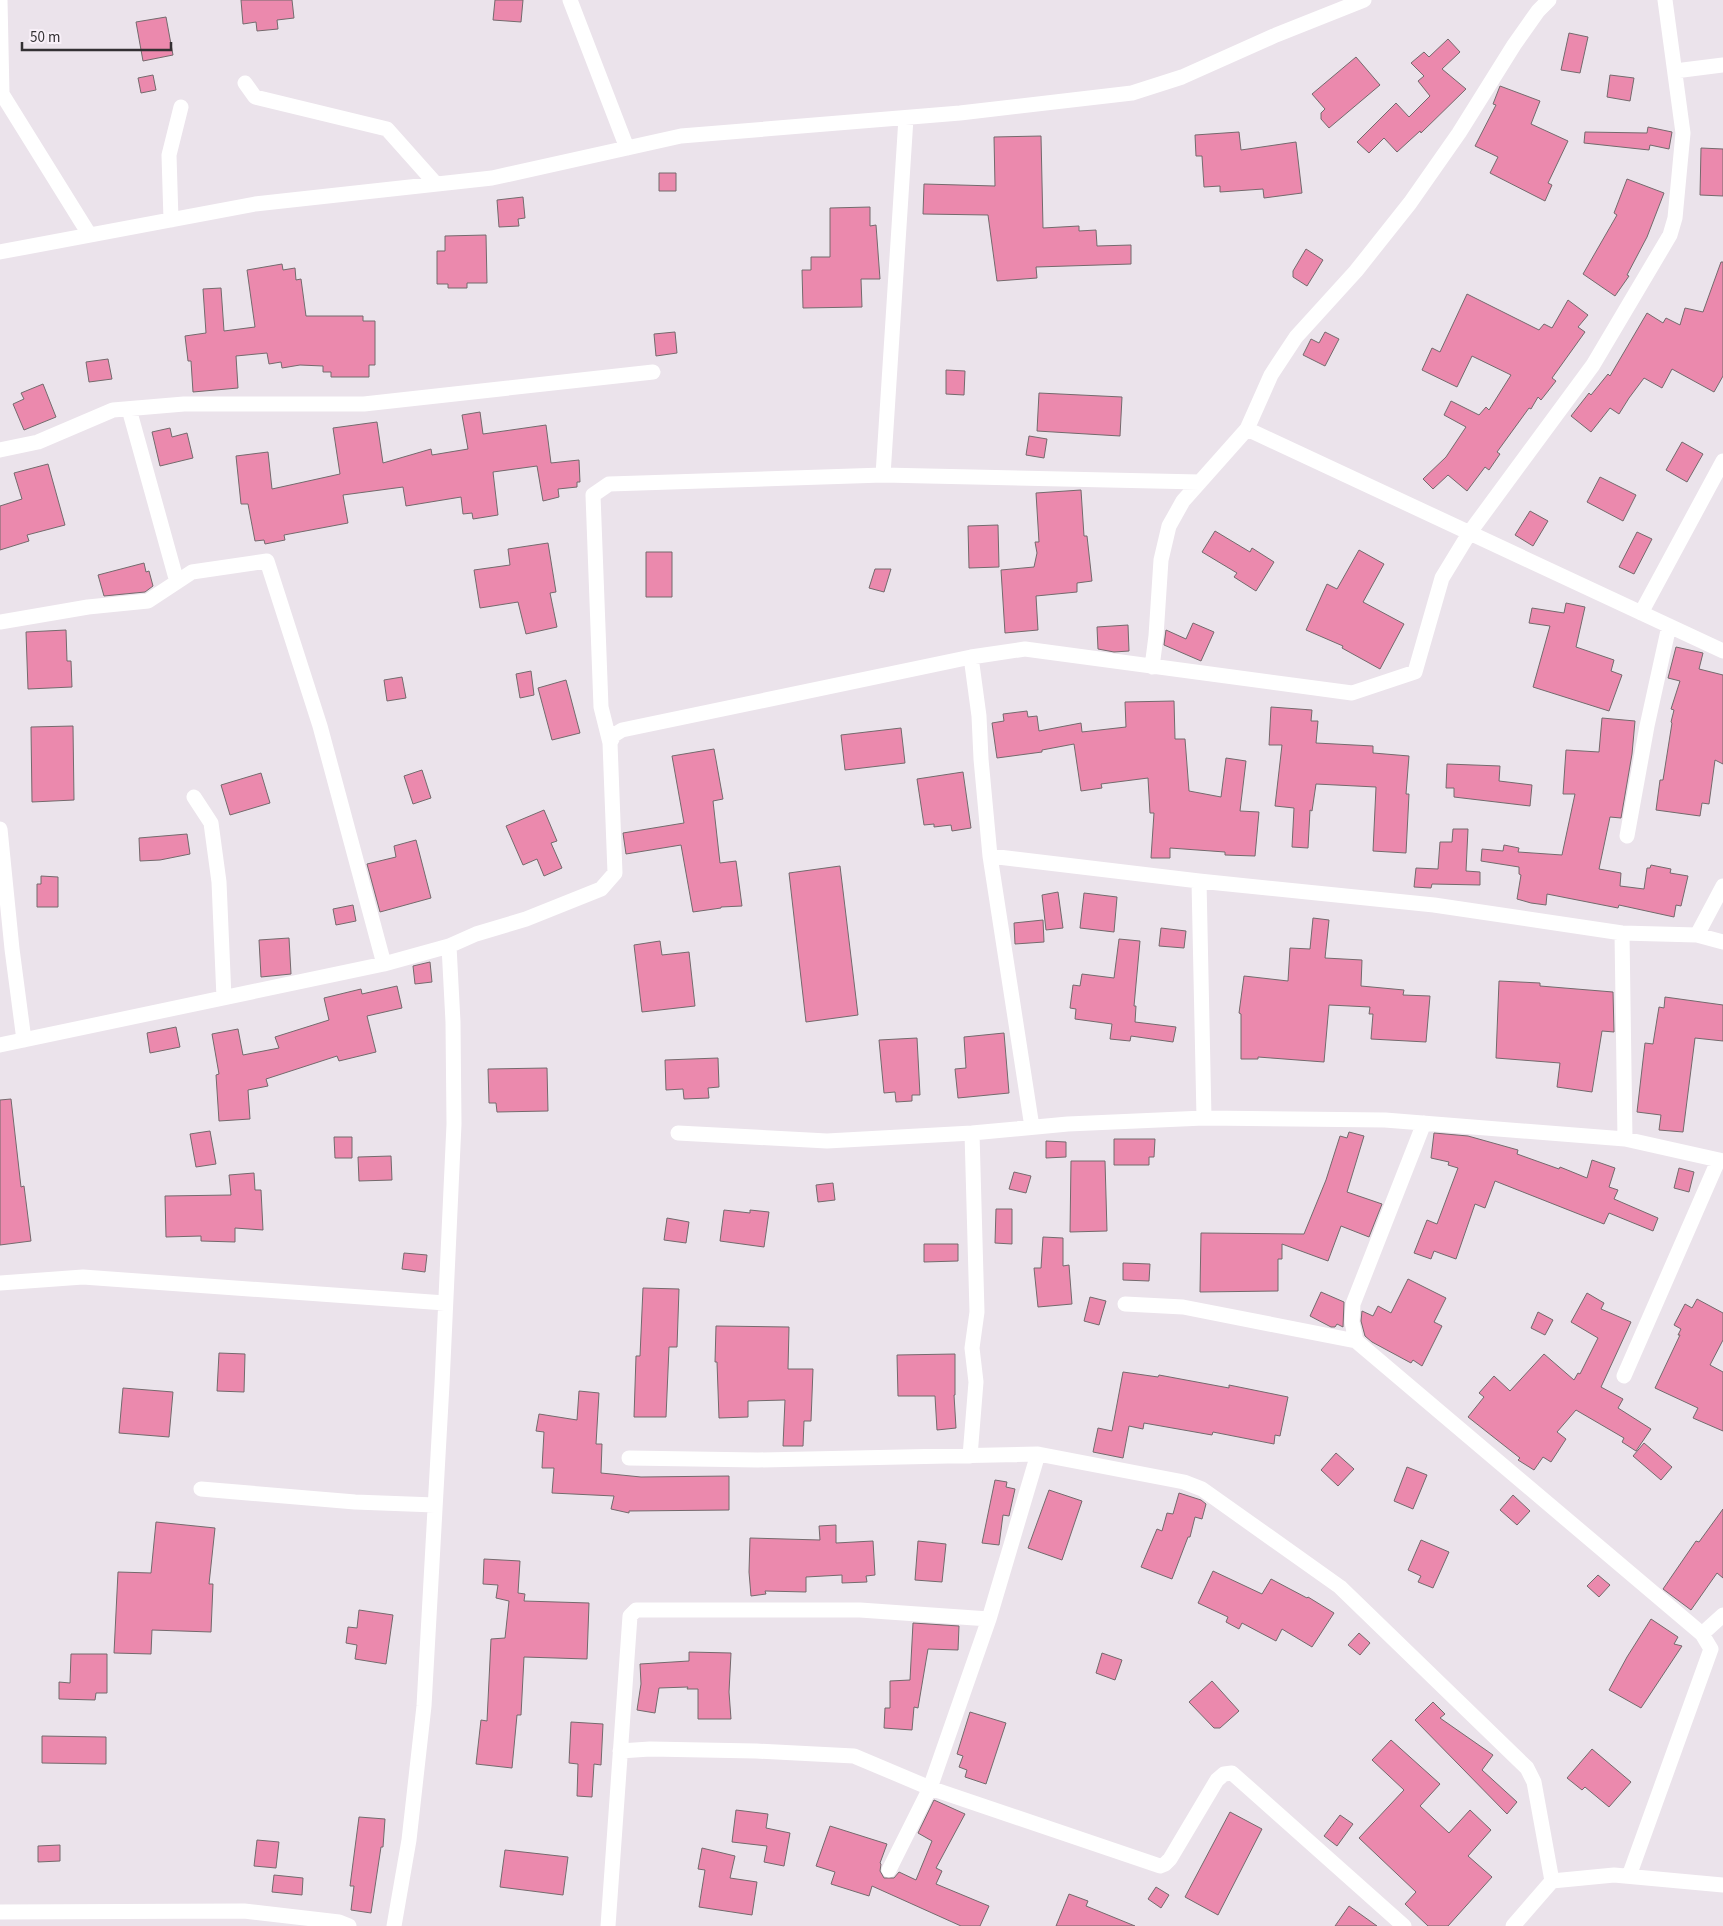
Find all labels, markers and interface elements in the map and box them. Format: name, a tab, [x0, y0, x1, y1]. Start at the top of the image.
scale bar	[22, 20, 171, 52]
text: 50 m	[30, 27, 60, 48]

